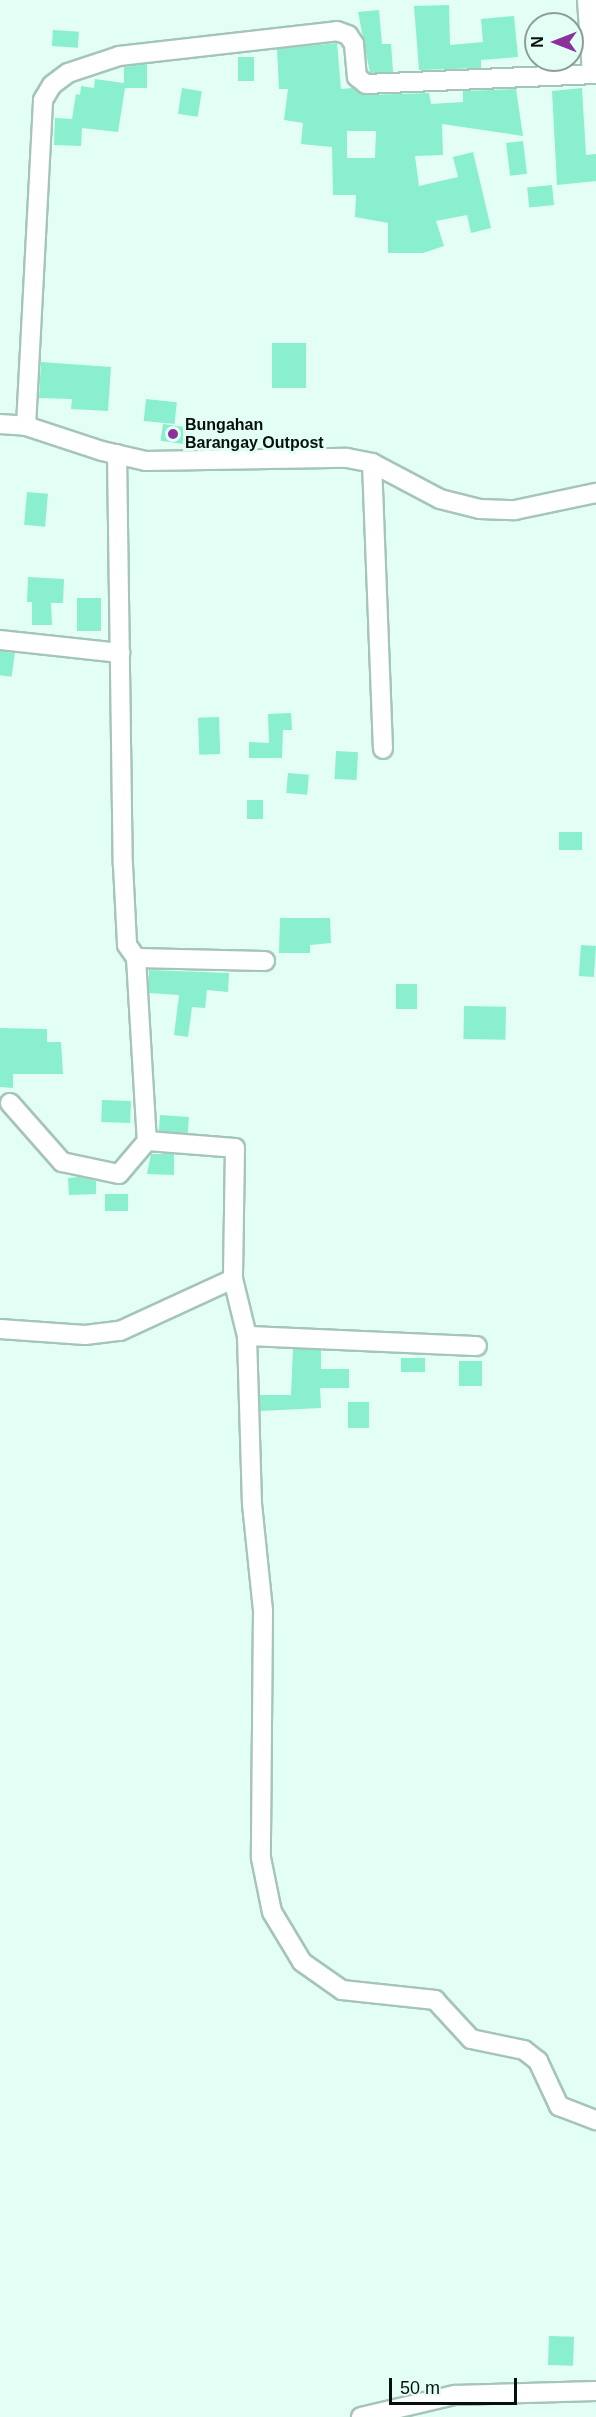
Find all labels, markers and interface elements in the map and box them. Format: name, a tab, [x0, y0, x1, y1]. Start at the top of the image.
north arrow	[524, 12, 584, 72]
text: N	[529, 36, 546, 48]
place label: Bungahan Barangay Outpost	[185, 415, 324, 453]
marker: Bungahan Barangay Outpost	[166, 427, 180, 441]
scale bar	[392, 2366, 520, 2404]
text: 50 m	[400, 2378, 440, 2398]

